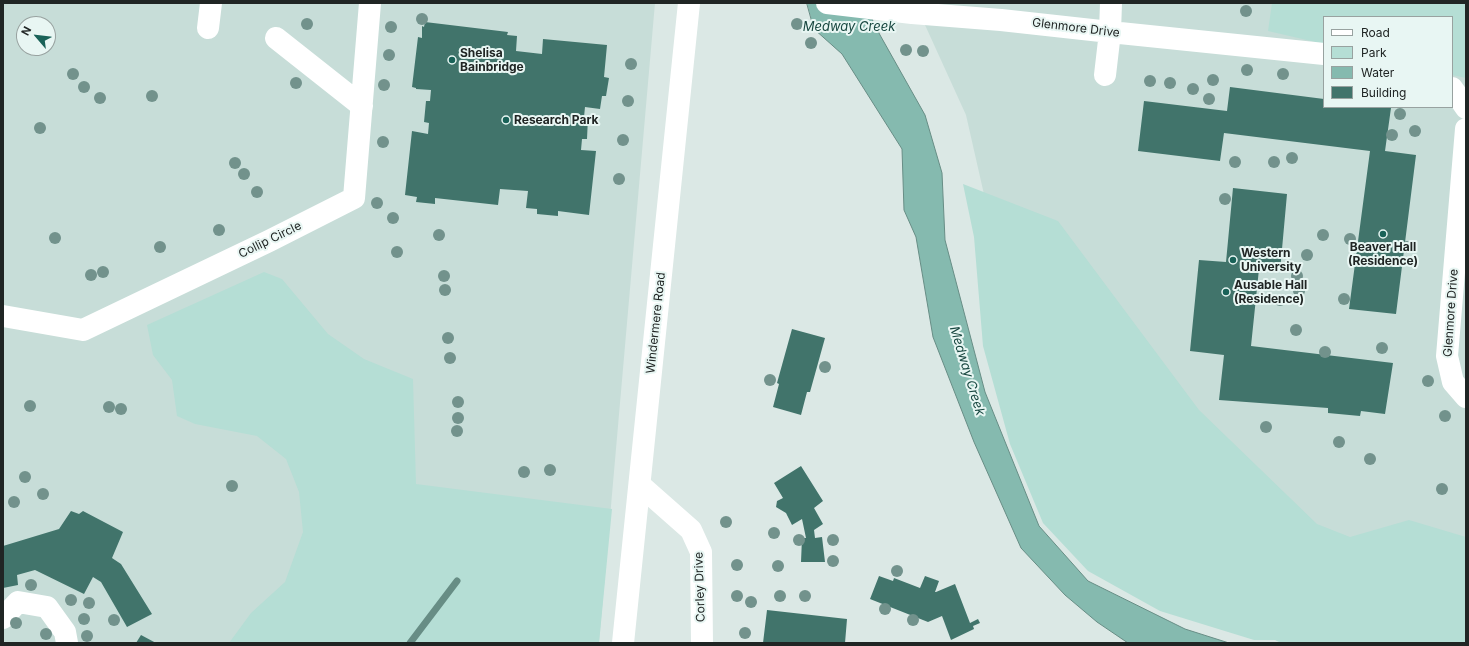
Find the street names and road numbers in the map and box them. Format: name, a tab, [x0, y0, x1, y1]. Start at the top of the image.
street label: Glenmore Drive	[1031, 15, 1121, 41]
street label: Collip Circle	[236, 219, 304, 261]
street label: Glenmore Drive	[1441, 269, 1461, 357]
street label: Windermere Road	[644, 272, 668, 374]
street label: Corley Drive	[692, 552, 708, 622]

